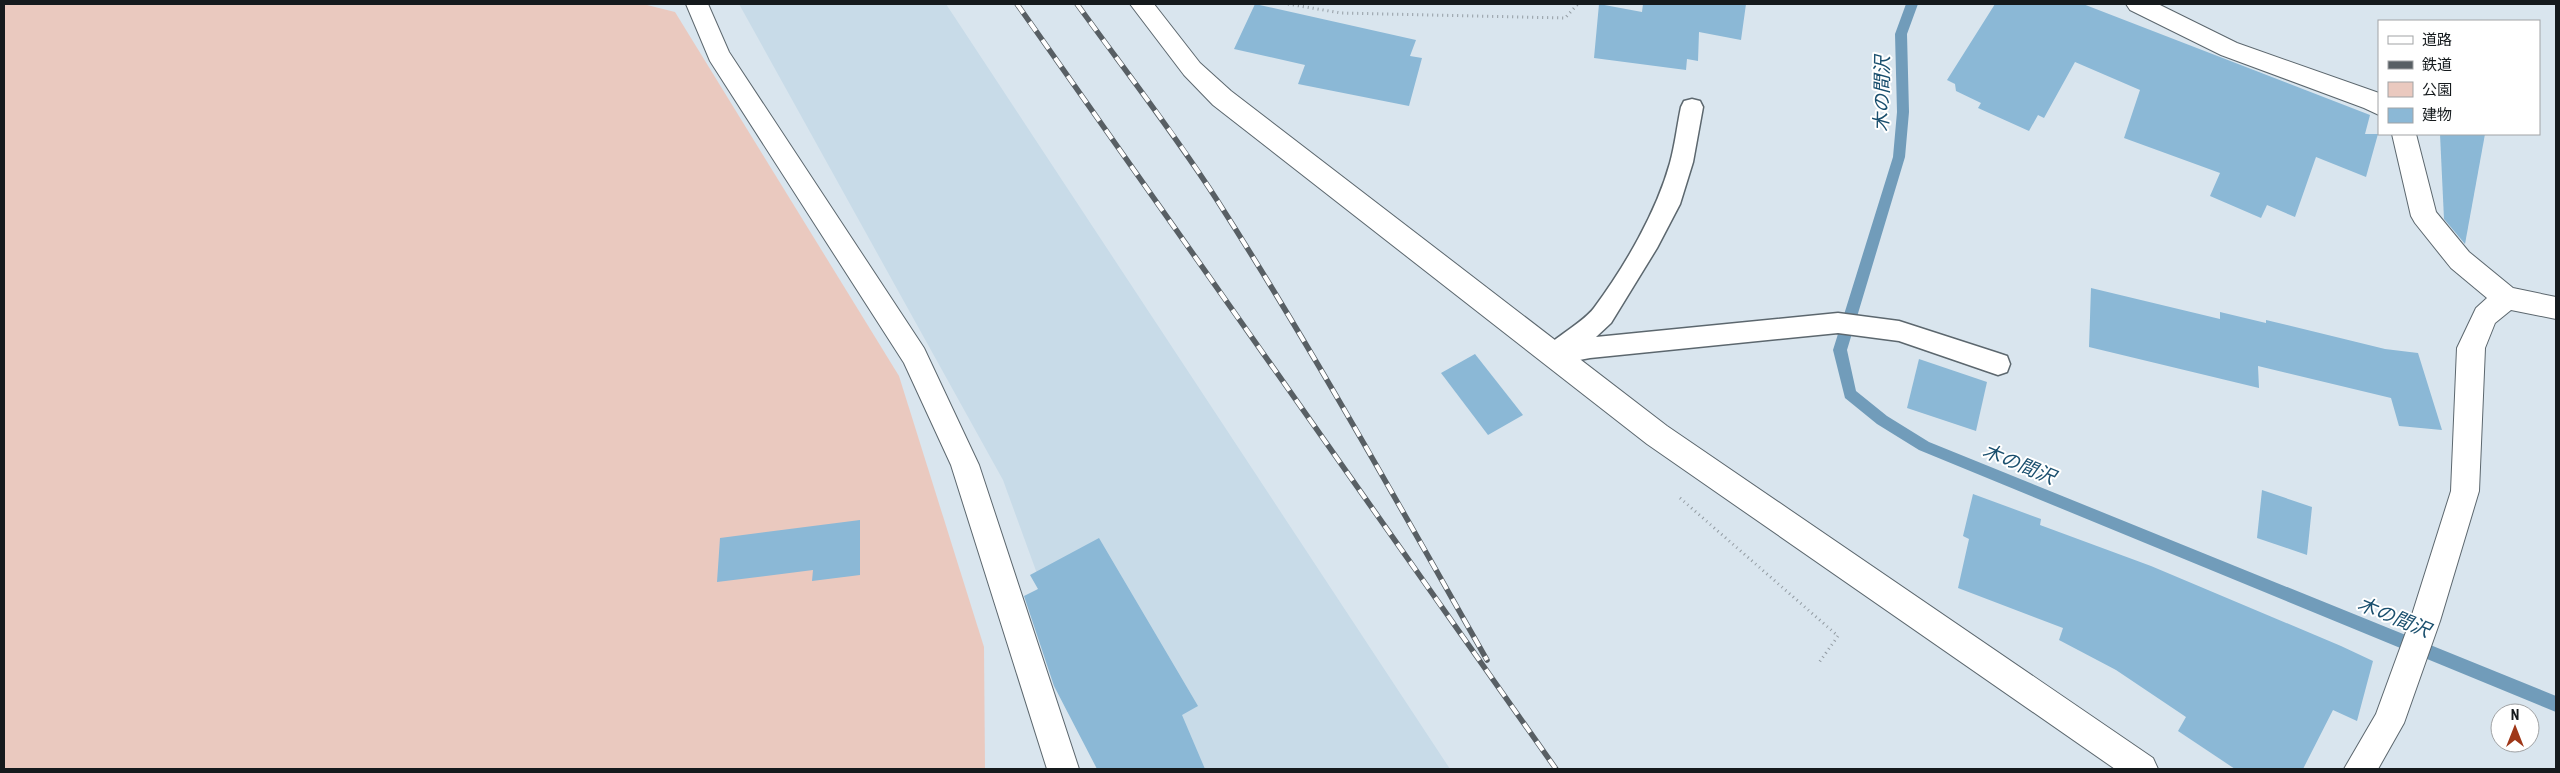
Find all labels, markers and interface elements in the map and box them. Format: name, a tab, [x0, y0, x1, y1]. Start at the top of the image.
legend	[2378, 20, 2540, 135]
text: 道路	[2422, 31, 2452, 49]
water label: 木の間沢	[1870, 53, 1894, 132]
text: 鉄道	[2422, 56, 2452, 74]
text: 公園	[2422, 81, 2452, 99]
text: 建物	[2422, 106, 2452, 124]
water label: 木の間沢	[1979, 439, 2061, 490]
water label: 木の間沢	[2354, 592, 2436, 643]
north arrow	[2490, 703, 2540, 753]
text: N	[2511, 707, 2519, 723]

